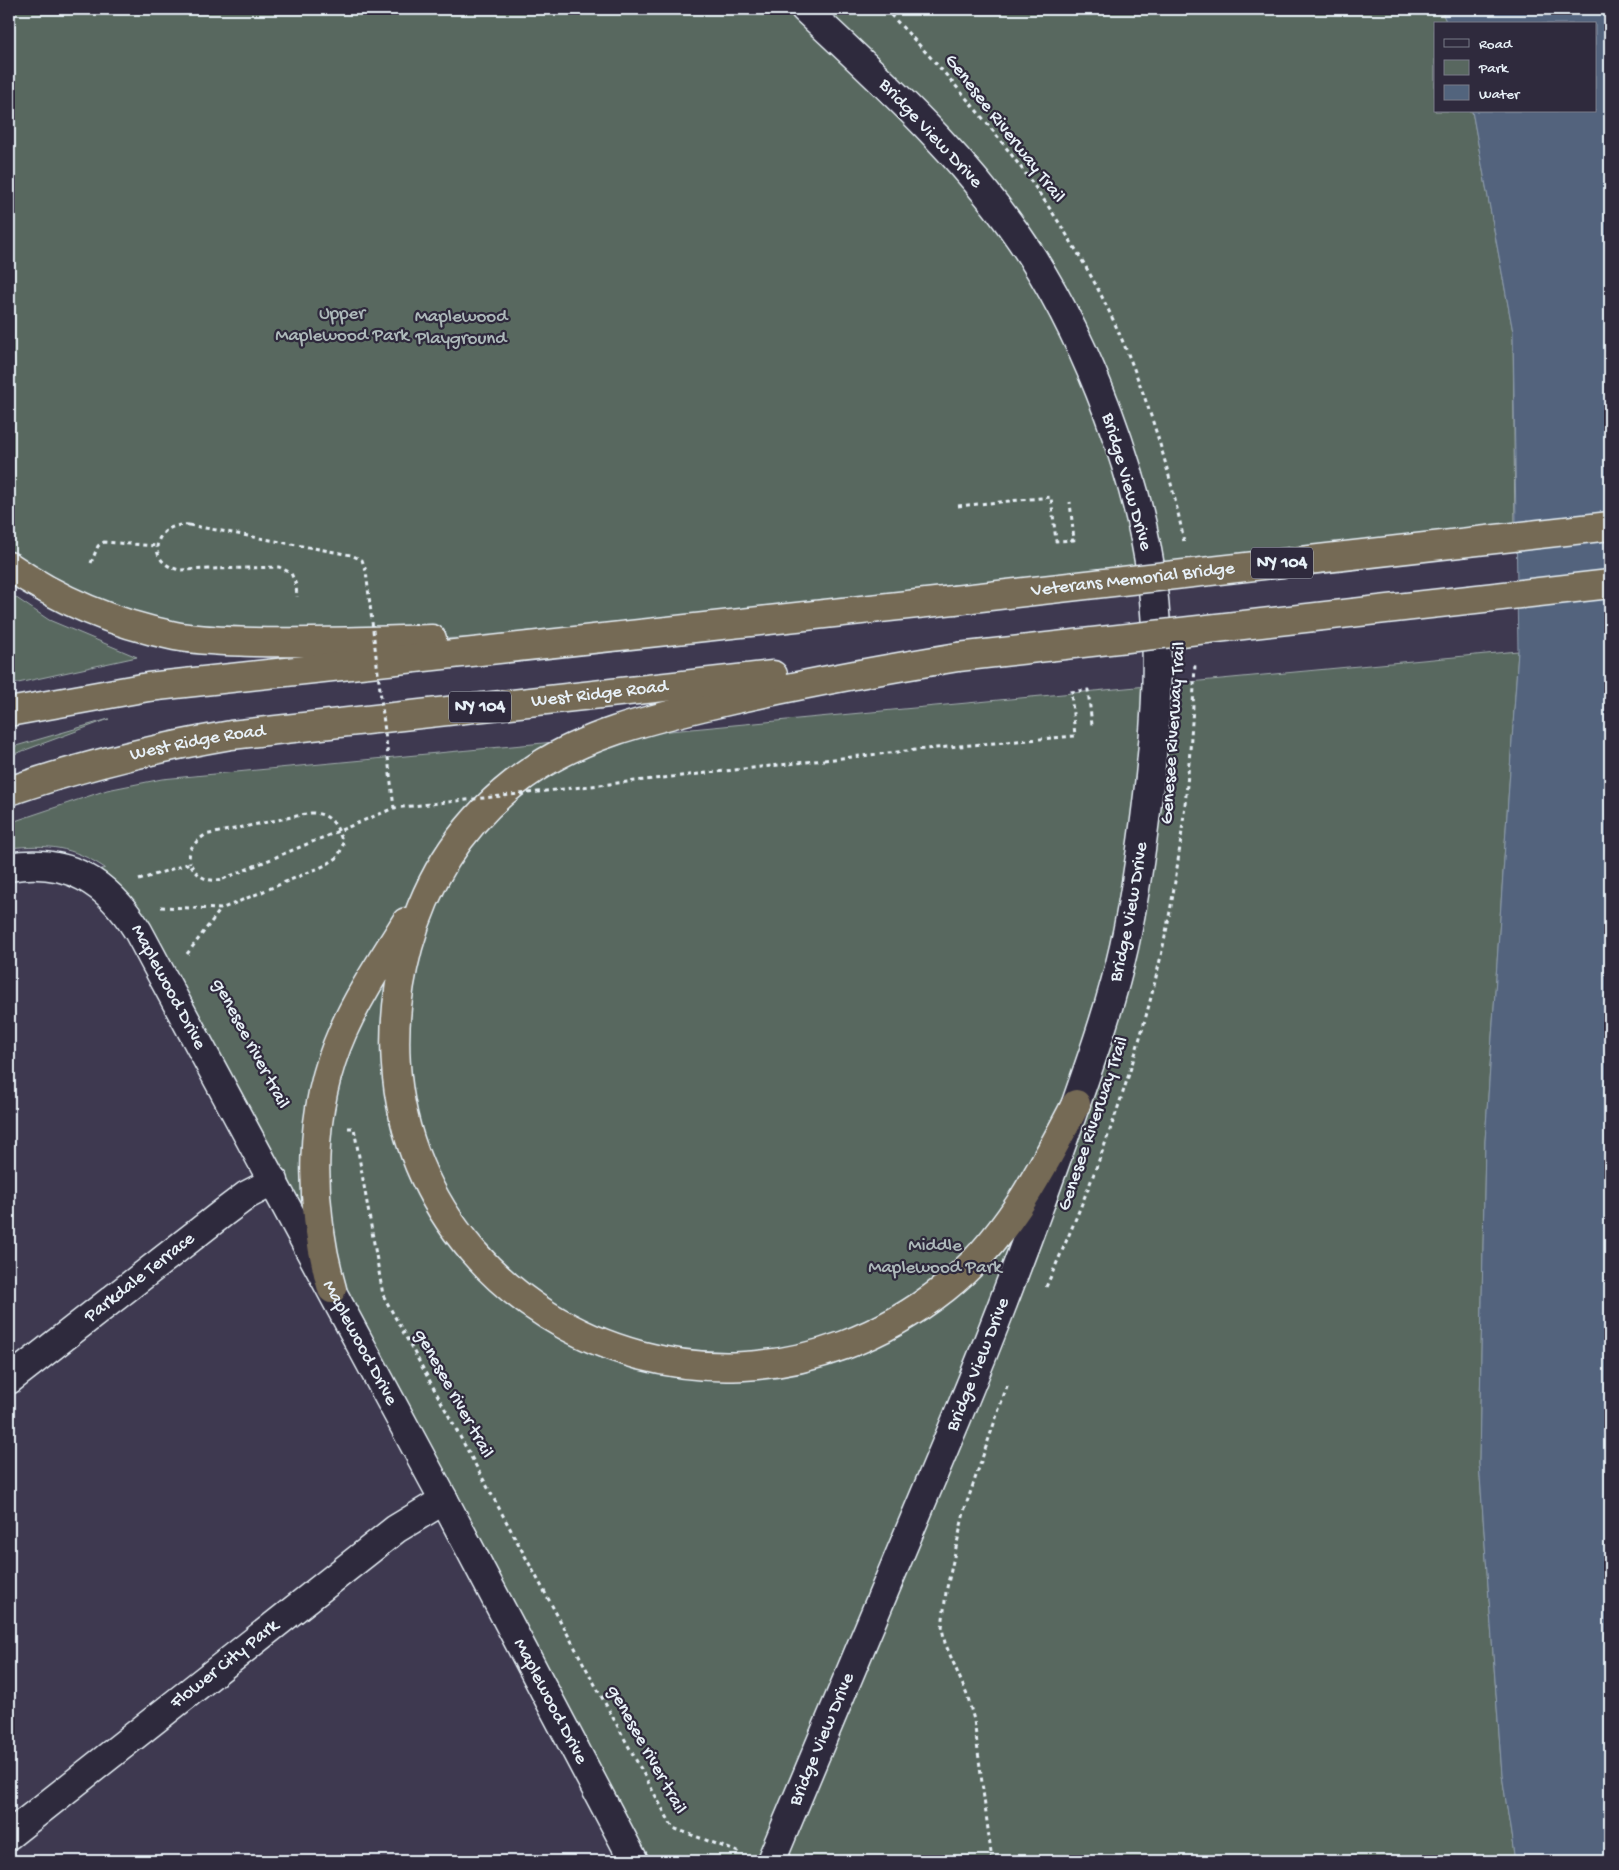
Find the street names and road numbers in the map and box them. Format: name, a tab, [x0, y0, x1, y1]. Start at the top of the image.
street label: Genesee Riverway Trail	[939, 50, 1069, 208]
street label: Bridge View Drive	[873, 74, 987, 194]
street label: Bridge View Drive	[1095, 410, 1157, 554]
road number: NY 104	[1251, 548, 1313, 578]
street label: Veterans Memorial Bridge	[1029, 557, 1236, 603]
street label: Genesee Riverway Trail	[1156, 641, 1192, 825]
street label: West Ridge Road	[530, 675, 671, 713]
road number: NY 104	[449, 692, 511, 722]
street label: West Ridge Road	[128, 720, 268, 767]
street label: Bridge View Drive	[1104, 840, 1154, 985]
street label: Maplewood Drive	[125, 921, 211, 1054]
street label: genesee river trail	[206, 975, 294, 1113]
street label: Genesee Riverway Trail	[1053, 1034, 1135, 1214]
street label: Parkdale Terrace	[79, 1228, 200, 1329]
street label: Maplewood Drive	[317, 1276, 403, 1410]
street label: Bridge View Drive	[941, 1294, 1015, 1436]
street label: genesee river trail	[408, 1325, 498, 1463]
street label: Flower City Park	[165, 1614, 285, 1715]
street label: Maplewood Drive	[508, 1635, 593, 1768]
street label: Bridge View Drive	[784, 1669, 860, 1810]
street label: genesee river trail	[601, 1681, 691, 1819]

